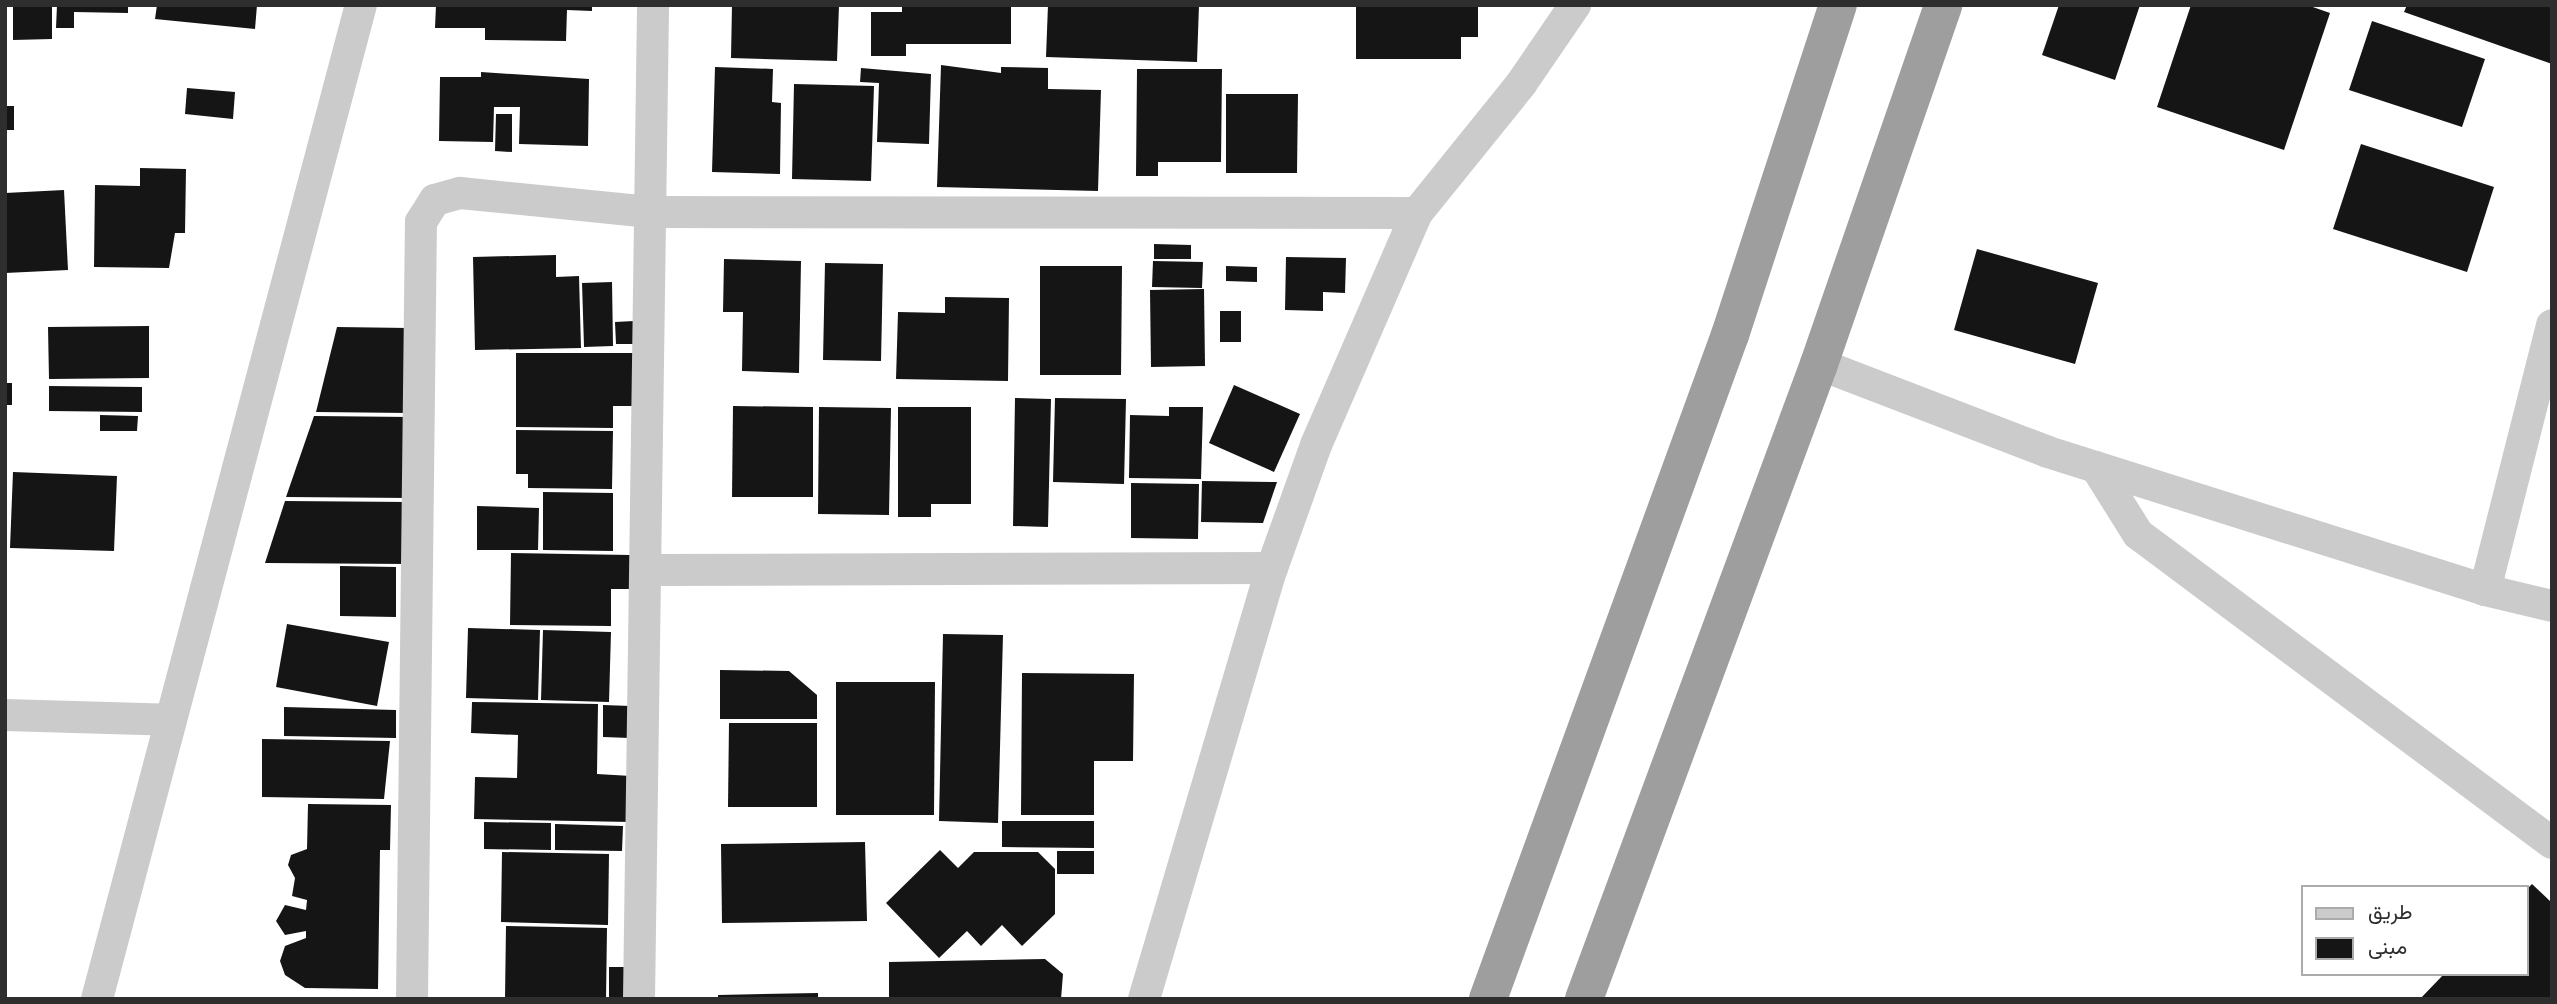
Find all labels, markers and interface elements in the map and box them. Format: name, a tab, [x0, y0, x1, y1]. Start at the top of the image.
legend	[2302, 885, 2529, 976]
text: طريق	[2368, 900, 2413, 923]
text: مبنى	[2368, 935, 2407, 958]

